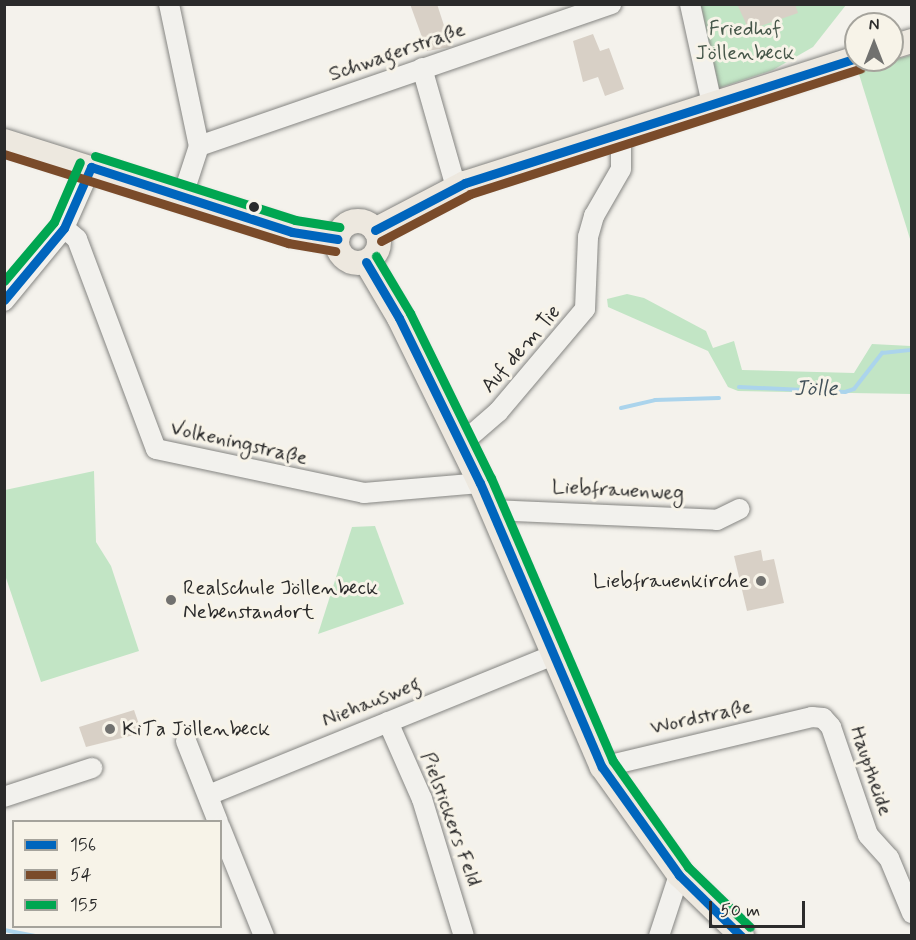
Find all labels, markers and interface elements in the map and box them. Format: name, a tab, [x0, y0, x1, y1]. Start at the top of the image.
north arrow	[844, 12, 904, 72]
text: N	[869, 15, 879, 36]
park label: Friedhof Jöllenbeck	[696, 16, 794, 66]
street label: Schwagerstraße	[325, 17, 469, 87]
unlabelled marker	[248, 201, 260, 213]
street label: Auf dem Tie	[477, 301, 565, 397]
water label: Jölle	[794, 377, 838, 403]
street label: Volkeningstraße	[168, 415, 310, 471]
street label: Liebfrauenweg	[551, 474, 685, 506]
place label: Liebfrauenkirche	[593, 568, 749, 594]
marker: Liebfrauenkirche	[754, 574, 768, 588]
place label: Realschule Jöllenbeck Nebenstandort	[183, 575, 380, 625]
marker: Realschule Jöllenbeck Nebenstandort	[164, 593, 178, 607]
street label: Niehausweg	[318, 671, 424, 733]
street label: Wordstraße	[648, 694, 754, 740]
place label: KiTa Jöllenbeck	[122, 716, 271, 742]
marker: KiTa Jöllenbeck	[103, 722, 117, 736]
street label: Hauptheide	[844, 723, 898, 819]
street label: Pielstickers Feld	[415, 748, 487, 890]
legend	[12, 820, 222, 928]
text: 156	[70, 833, 96, 857]
text: 54	[70, 863, 92, 887]
scale bar	[712, 889, 808, 927]
text: 155	[70, 893, 98, 917]
text: 50 m	[720, 899, 760, 923]

